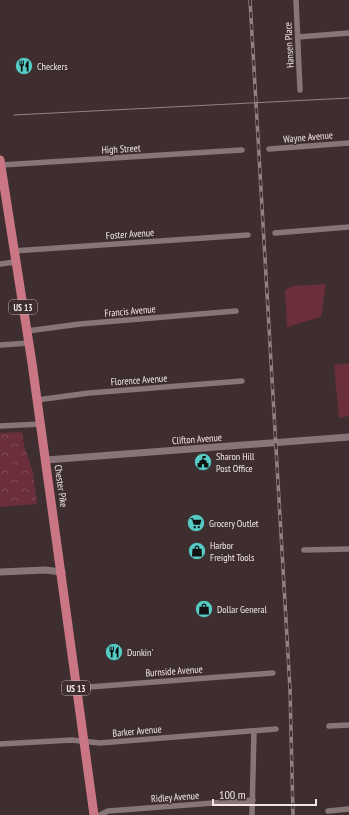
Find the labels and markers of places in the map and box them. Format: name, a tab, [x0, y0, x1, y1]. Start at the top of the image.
restaurant icon: Checkers	[14, 56, 34, 76]
place label: Checkers	[37, 60, 68, 73]
place label: Sharon Hill Post Office	[216, 450, 255, 475]
public building icon: Sharon Hill Post Office	[193, 452, 213, 472]
supermarket icon: Grocery Outlet	[186, 513, 206, 533]
place label: Grocery Outlet	[209, 517, 259, 530]
place label: Harbor Freight Tools	[210, 539, 255, 564]
shop icon: Harbor Freight Tools	[187, 541, 207, 561]
shop icon: Dollar General	[194, 599, 214, 619]
place label: Dollar General	[217, 603, 267, 616]
restaurant icon: Dunkin'	[104, 642, 124, 662]
place label: Dunkin'	[127, 646, 153, 659]

